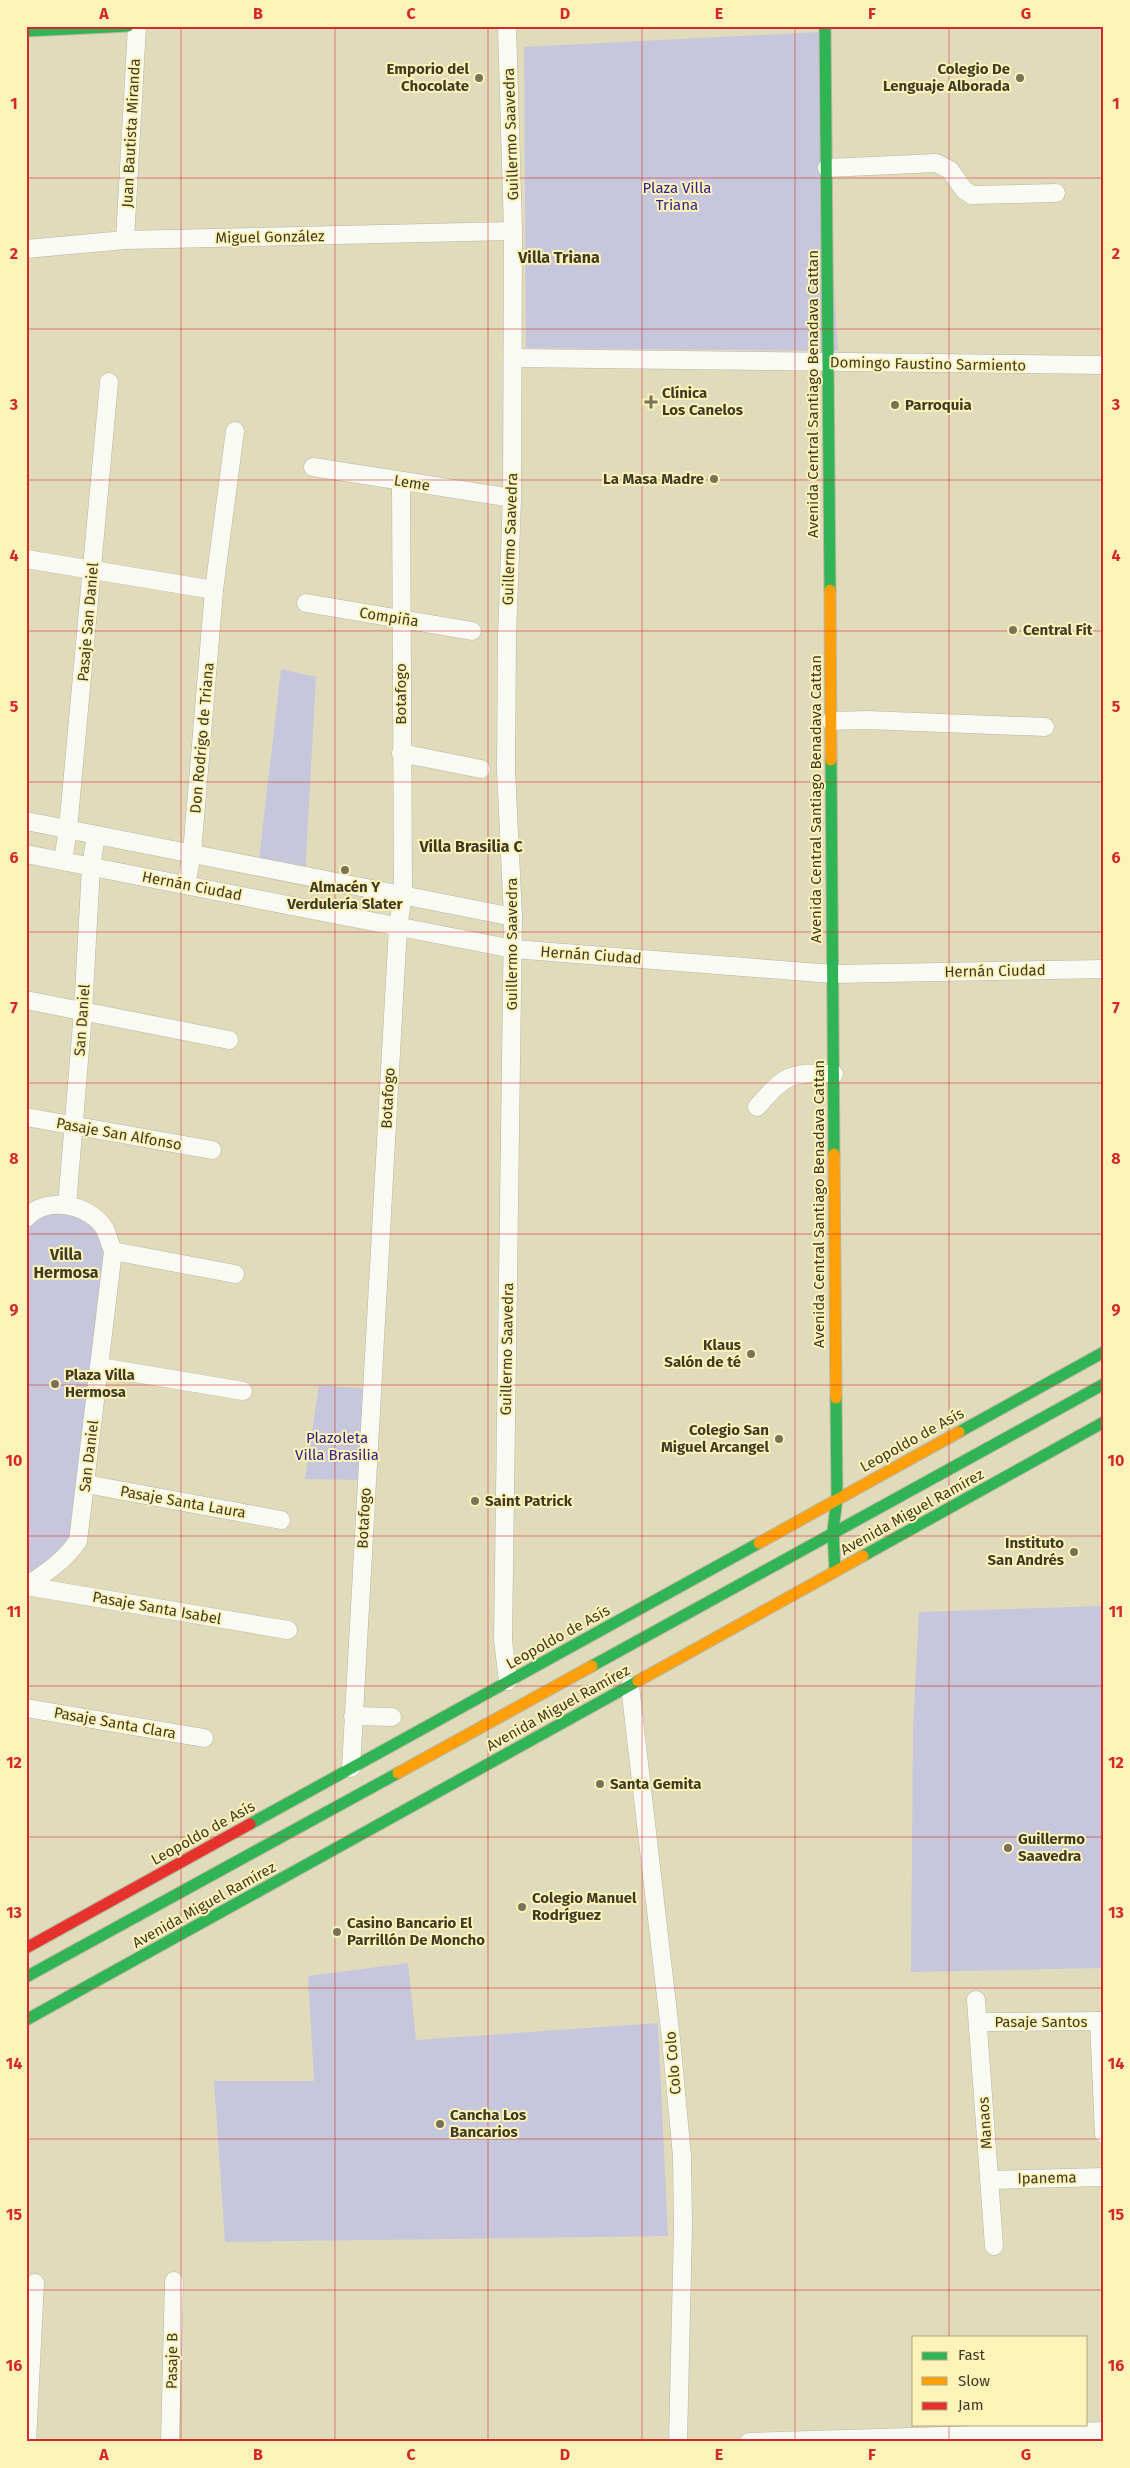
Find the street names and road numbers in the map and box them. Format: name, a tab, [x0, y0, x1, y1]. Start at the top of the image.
street label: Juan Bautista Miranda	[118, 58, 144, 208]
street label: Guillermo Saavedra	[500, 67, 522, 201]
street label: Miguel González	[215, 227, 325, 247]
street label: Avenida Central Santiago Benadava Cattan	[804, 250, 822, 538]
street label: Domingo Faustino Sarmiento	[830, 353, 1026, 375]
street label: Leme	[393, 471, 431, 495]
street label: Guillermo Saavedra	[499, 472, 521, 606]
street label: Pasaje San Daniel	[74, 561, 102, 682]
street label: Compiña	[358, 603, 420, 631]
street label: Avenida Central Santiago Benadava Cattan	[807, 655, 825, 943]
street label: Don Rodrigo de Triana	[186, 662, 218, 814]
street label: Botafogo	[392, 663, 410, 725]
street label: Hernán Ciudad	[141, 867, 243, 905]
street label: Guillermo Saavedra	[503, 878, 521, 1010]
street label: Hernán Ciudad	[540, 942, 642, 968]
street label: Hernán Ciudad	[944, 961, 1046, 981]
street label: San Daniel	[70, 983, 94, 1057]
street label: Avenida Central Santiago Benadava Cattan	[810, 1060, 828, 1348]
street label: Botafogo	[377, 1067, 399, 1129]
street label: Pasaje San Alfonso	[55, 1114, 183, 1154]
street label: Guillermo Saavedra	[497, 1282, 517, 1416]
street label: Leopoldo de Asís	[857, 1404, 967, 1476]
street label: San Daniel	[76, 1418, 102, 1493]
street label: Avenida Miguel Ramírez	[837, 1465, 987, 1559]
street label: Pasaje Santa Laura	[119, 1482, 247, 1522]
street label: Botafogo	[353, 1487, 375, 1549]
street label: Pasaje Santa Isabel	[91, 1588, 223, 1628]
street label: Leopoldo de Asís	[503, 1601, 613, 1673]
street label: Avenida Miguel Ramírez	[483, 1661, 633, 1755]
street label: Pasaje Santa Clara	[52, 1703, 178, 1743]
street label: Leopoldo de Asís	[148, 1797, 258, 1869]
street label: Avenida Miguel Ramírez	[129, 1858, 279, 1952]
street label: Pasaje Santos	[994, 2013, 1088, 2031]
street label: Colo Colo	[661, 2030, 685, 2096]
street label: Manaos	[974, 2096, 996, 2150]
street label: Ipanema	[1017, 2168, 1077, 2188]
street label: Pasaje B	[163, 2333, 181, 2389]

